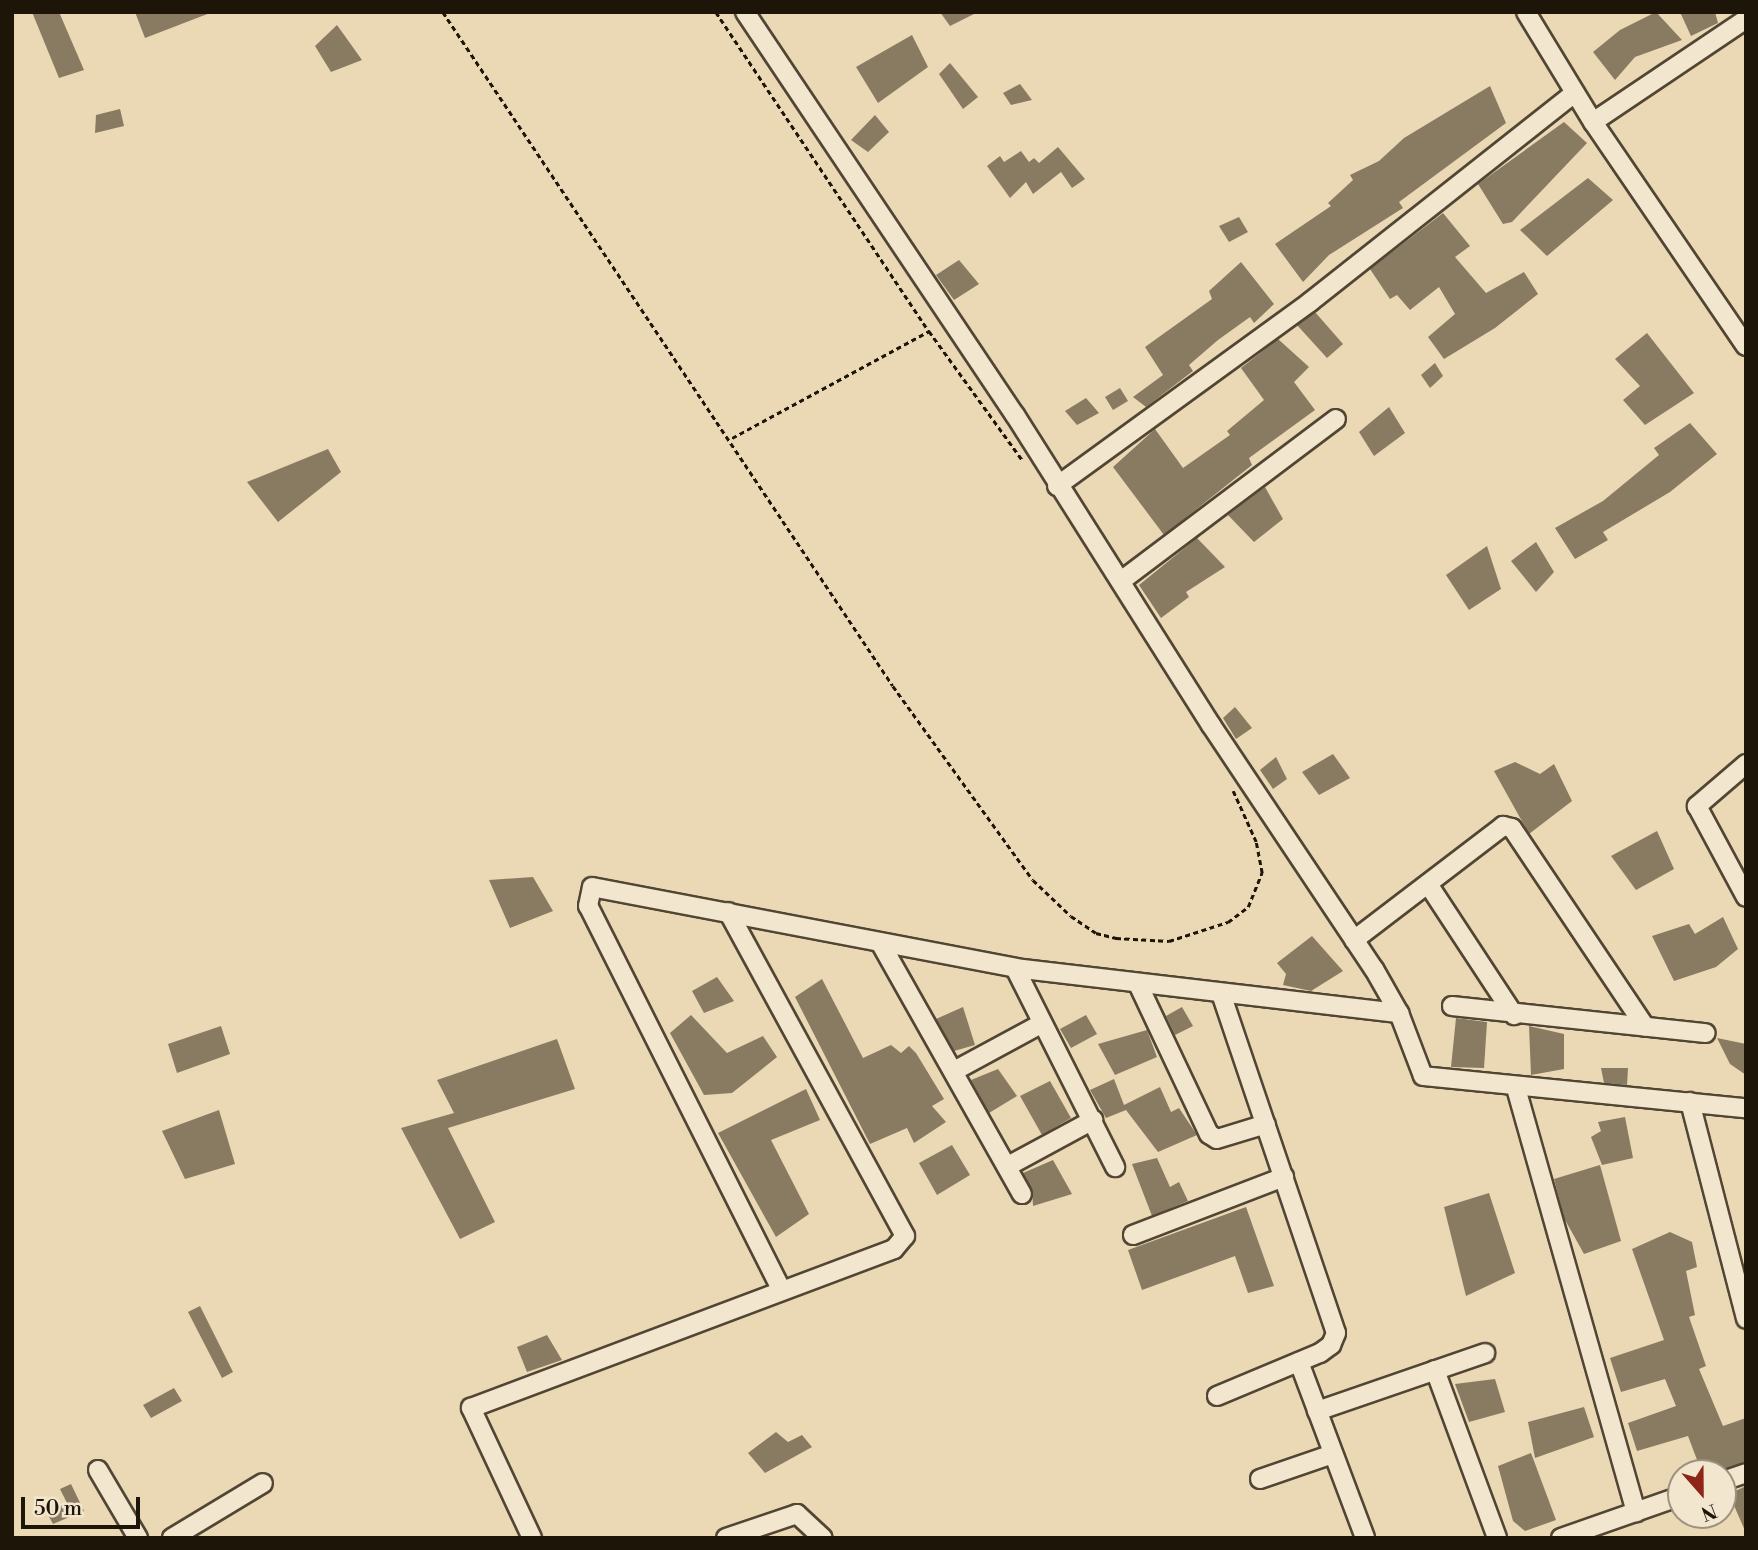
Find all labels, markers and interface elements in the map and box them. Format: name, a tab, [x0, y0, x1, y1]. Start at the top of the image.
north arrow	[1667, 1459, 1737, 1529]
scale bar	[24, 1484, 144, 1528]
text: 50 m	[34, 1496, 82, 1522]
text: N	[1697, 1498, 1720, 1526]

